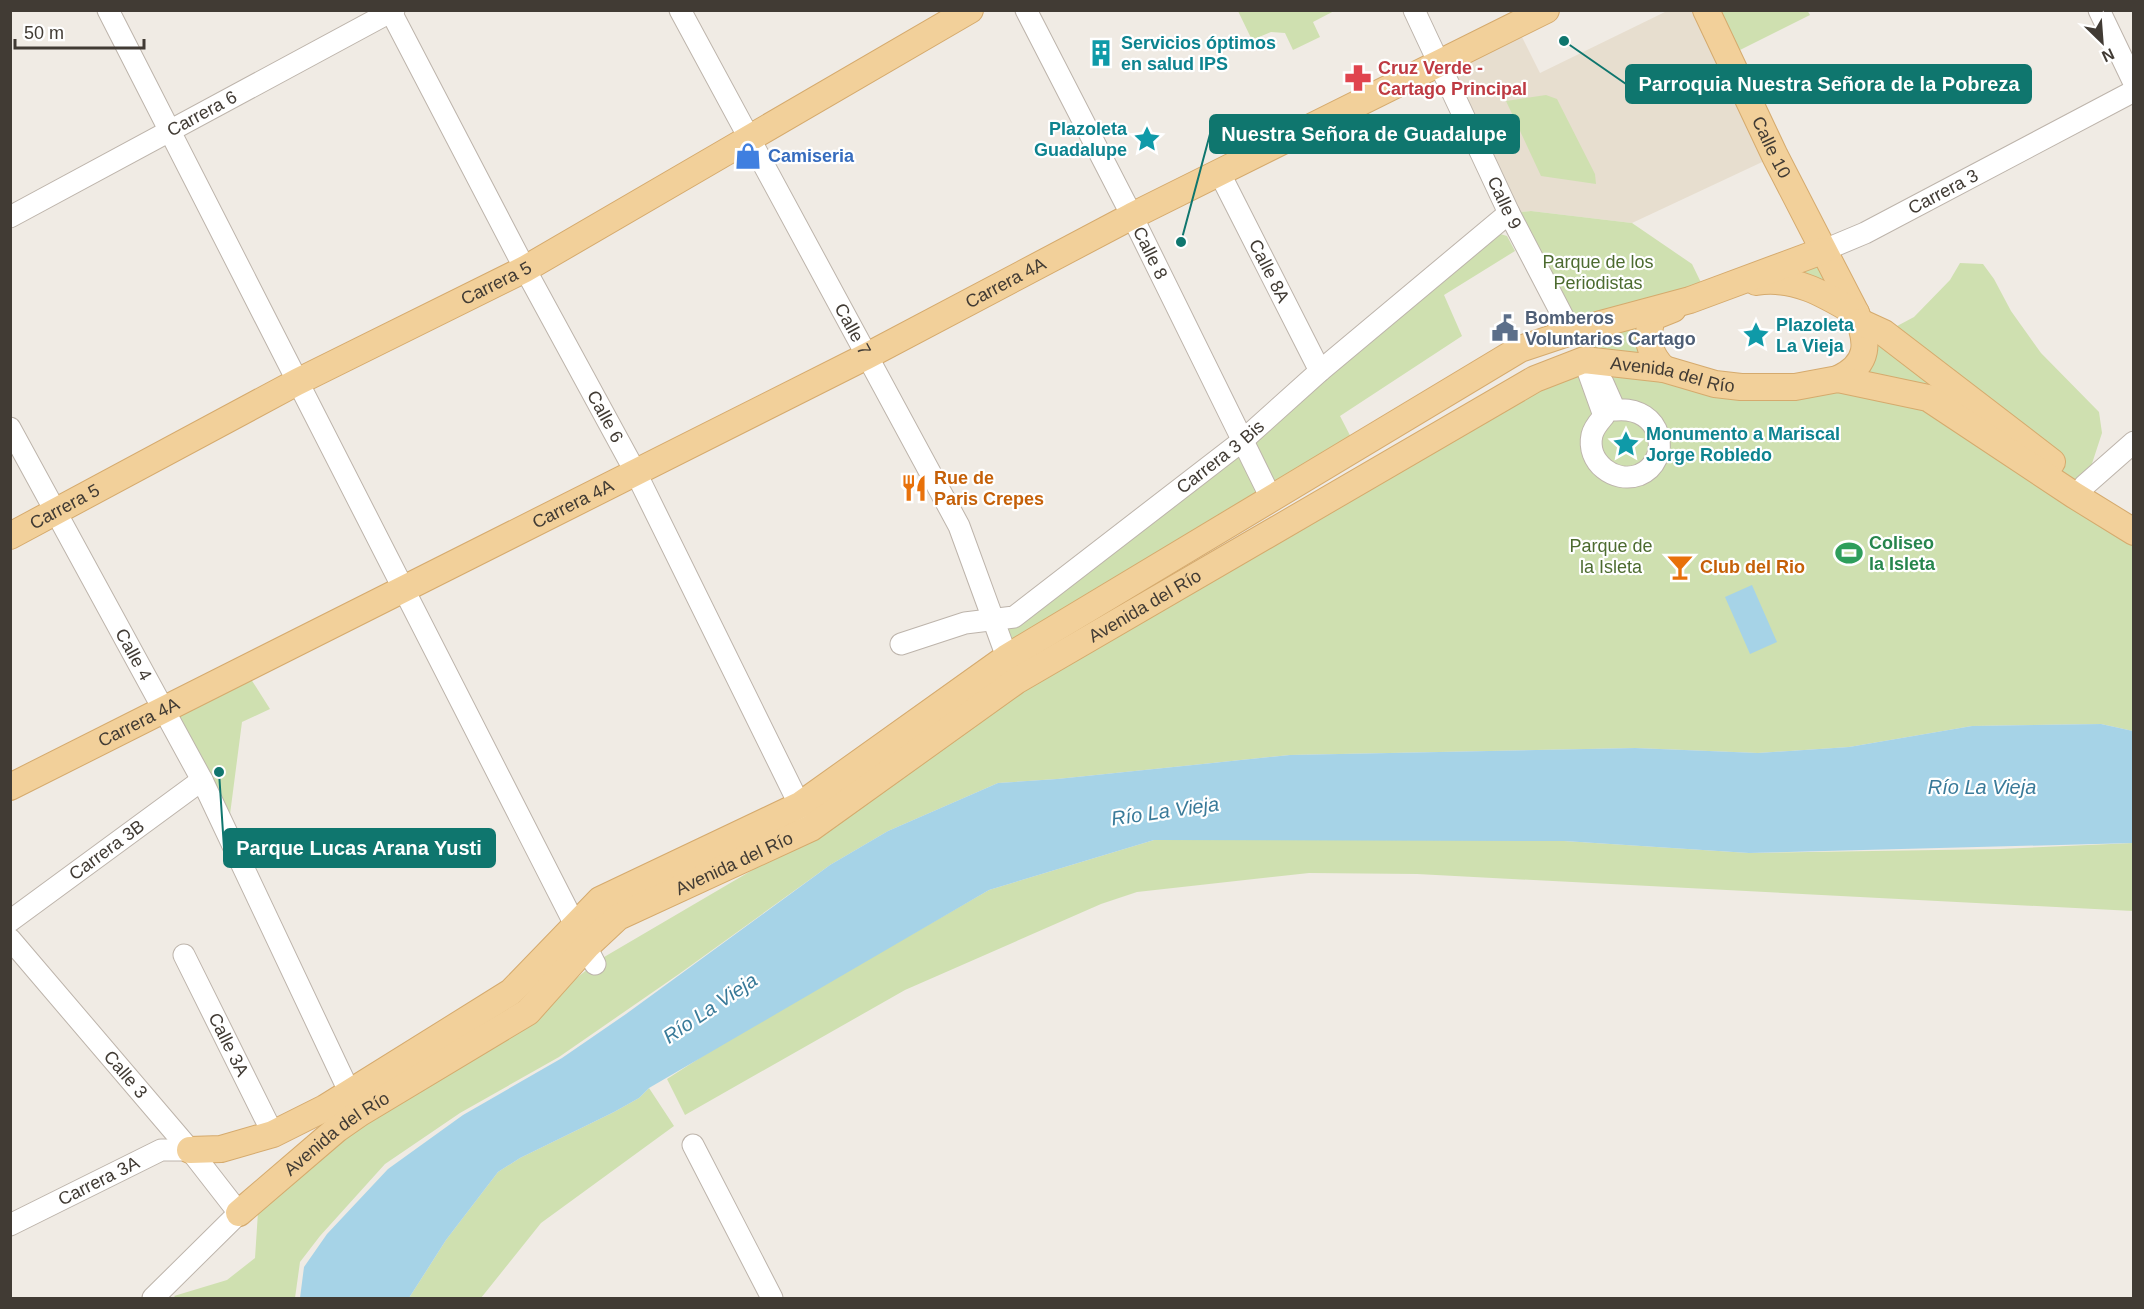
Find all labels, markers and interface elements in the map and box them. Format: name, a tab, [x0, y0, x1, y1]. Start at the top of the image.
scale bar	[15, 12, 144, 50]
north arrow	[2072, 12, 2132, 72]
text: 50 m	[24, 23, 64, 43]
place label: Servicios óptimos en salud IPS	[1121, 33, 1276, 74]
building icon: Servicios óptimos en salud IPS	[1086, 38, 1116, 68]
text: N	[2099, 45, 2117, 65]
place label: Cruz Verde - Cartago Principal	[1378, 58, 1527, 99]
pharmacy icon: Cruz Verde - Cartago Principal	[1343, 63, 1373, 93]
callout: Parroquia Nuestra Señora de la Pobreza	[1626, 65, 2031, 103]
text: Parroquia Nuestra Señora de la Pobreza	[1638, 73, 2020, 95]
street label: Carrera 6	[164, 87, 240, 140]
street label: Calle 10	[1748, 113, 1795, 182]
callout: Nuestra Señora de Guadalupe	[1210, 115, 1519, 153]
place label: Plazoleta Guadalupe	[1034, 119, 1128, 160]
text: Nuestra Señora de Guadalupe	[1221, 123, 1507, 145]
place icon: Plazoleta Guadalupe	[1132, 124, 1162, 154]
shop icon: Camiseria	[733, 141, 763, 171]
place label: Camiseria	[768, 146, 855, 166]
street label: Carrera 3	[1905, 165, 1981, 218]
street label: Calle 9	[1483, 173, 1526, 233]
street label: Calle 8	[1129, 224, 1172, 283]
street label: Calle 8A	[1245, 236, 1294, 306]
park label: Parque de los Periodistas	[1542, 252, 1654, 293]
street label: Carrera 4A	[962, 253, 1049, 312]
street label: Carrera 5	[458, 257, 535, 309]
street label: Calle 7	[831, 300, 875, 359]
place label: Bomberos Voluntarios Cartago	[1525, 308, 1696, 349]
public building icon: Bomberos Voluntarios Cartago	[1490, 313, 1520, 343]
place label: Plazoleta La Vieja	[1776, 315, 1855, 356]
place icon: Plazoleta La Vieja	[1741, 320, 1771, 350]
street label: Avenida del Río	[1609, 353, 1736, 396]
street label: Calle 6	[583, 387, 627, 446]
street label: Carrera 3 Bis	[1173, 416, 1268, 498]
place label: Monumento a Mariscal Jorge Robledo	[1646, 424, 1840, 465]
place icon: Monumento a Mariscal Jorge Robledo	[1611, 429, 1641, 459]
place label: Rue de Paris Crepes	[934, 468, 1044, 509]
restaurant icon: Rue de Paris Crepes	[899, 473, 929, 503]
street label: Carrera 4A	[529, 475, 617, 533]
street label: Carrera 5	[26, 480, 103, 533]
place label: Coliseo la Isleta	[1869, 533, 1936, 574]
park label: Parque de la Isleta	[1569, 536, 1653, 577]
sports icon: Coliseo la Isleta	[1834, 538, 1864, 568]
bar icon: Club del Rio	[1665, 552, 1695, 582]
place label: Club del Rio	[1700, 557, 1805, 577]
street label: Avenida del Río	[1085, 565, 1205, 647]
street label: Calle 4	[111, 625, 156, 684]
street label: Carrera 4A	[95, 694, 182, 751]
water label: Río La Vieja	[1928, 776, 2036, 798]
water label: Río La Vieja	[1110, 793, 1220, 829]
street label: Carrera 3B	[65, 816, 148, 884]
street label: Avenida del Río	[672, 828, 796, 899]
callout: Parque Lucas Arana Yusti	[224, 829, 495, 867]
text: Parque Lucas Arana Yusti	[236, 837, 482, 859]
water label: Río La Vieja	[659, 969, 761, 1047]
street label: Calle 3A	[204, 1010, 253, 1079]
street label: Calle 3	[100, 1047, 151, 1102]
street label: Avenida del Río	[280, 1088, 393, 1180]
street label: Carrera 3A	[55, 1152, 143, 1210]

